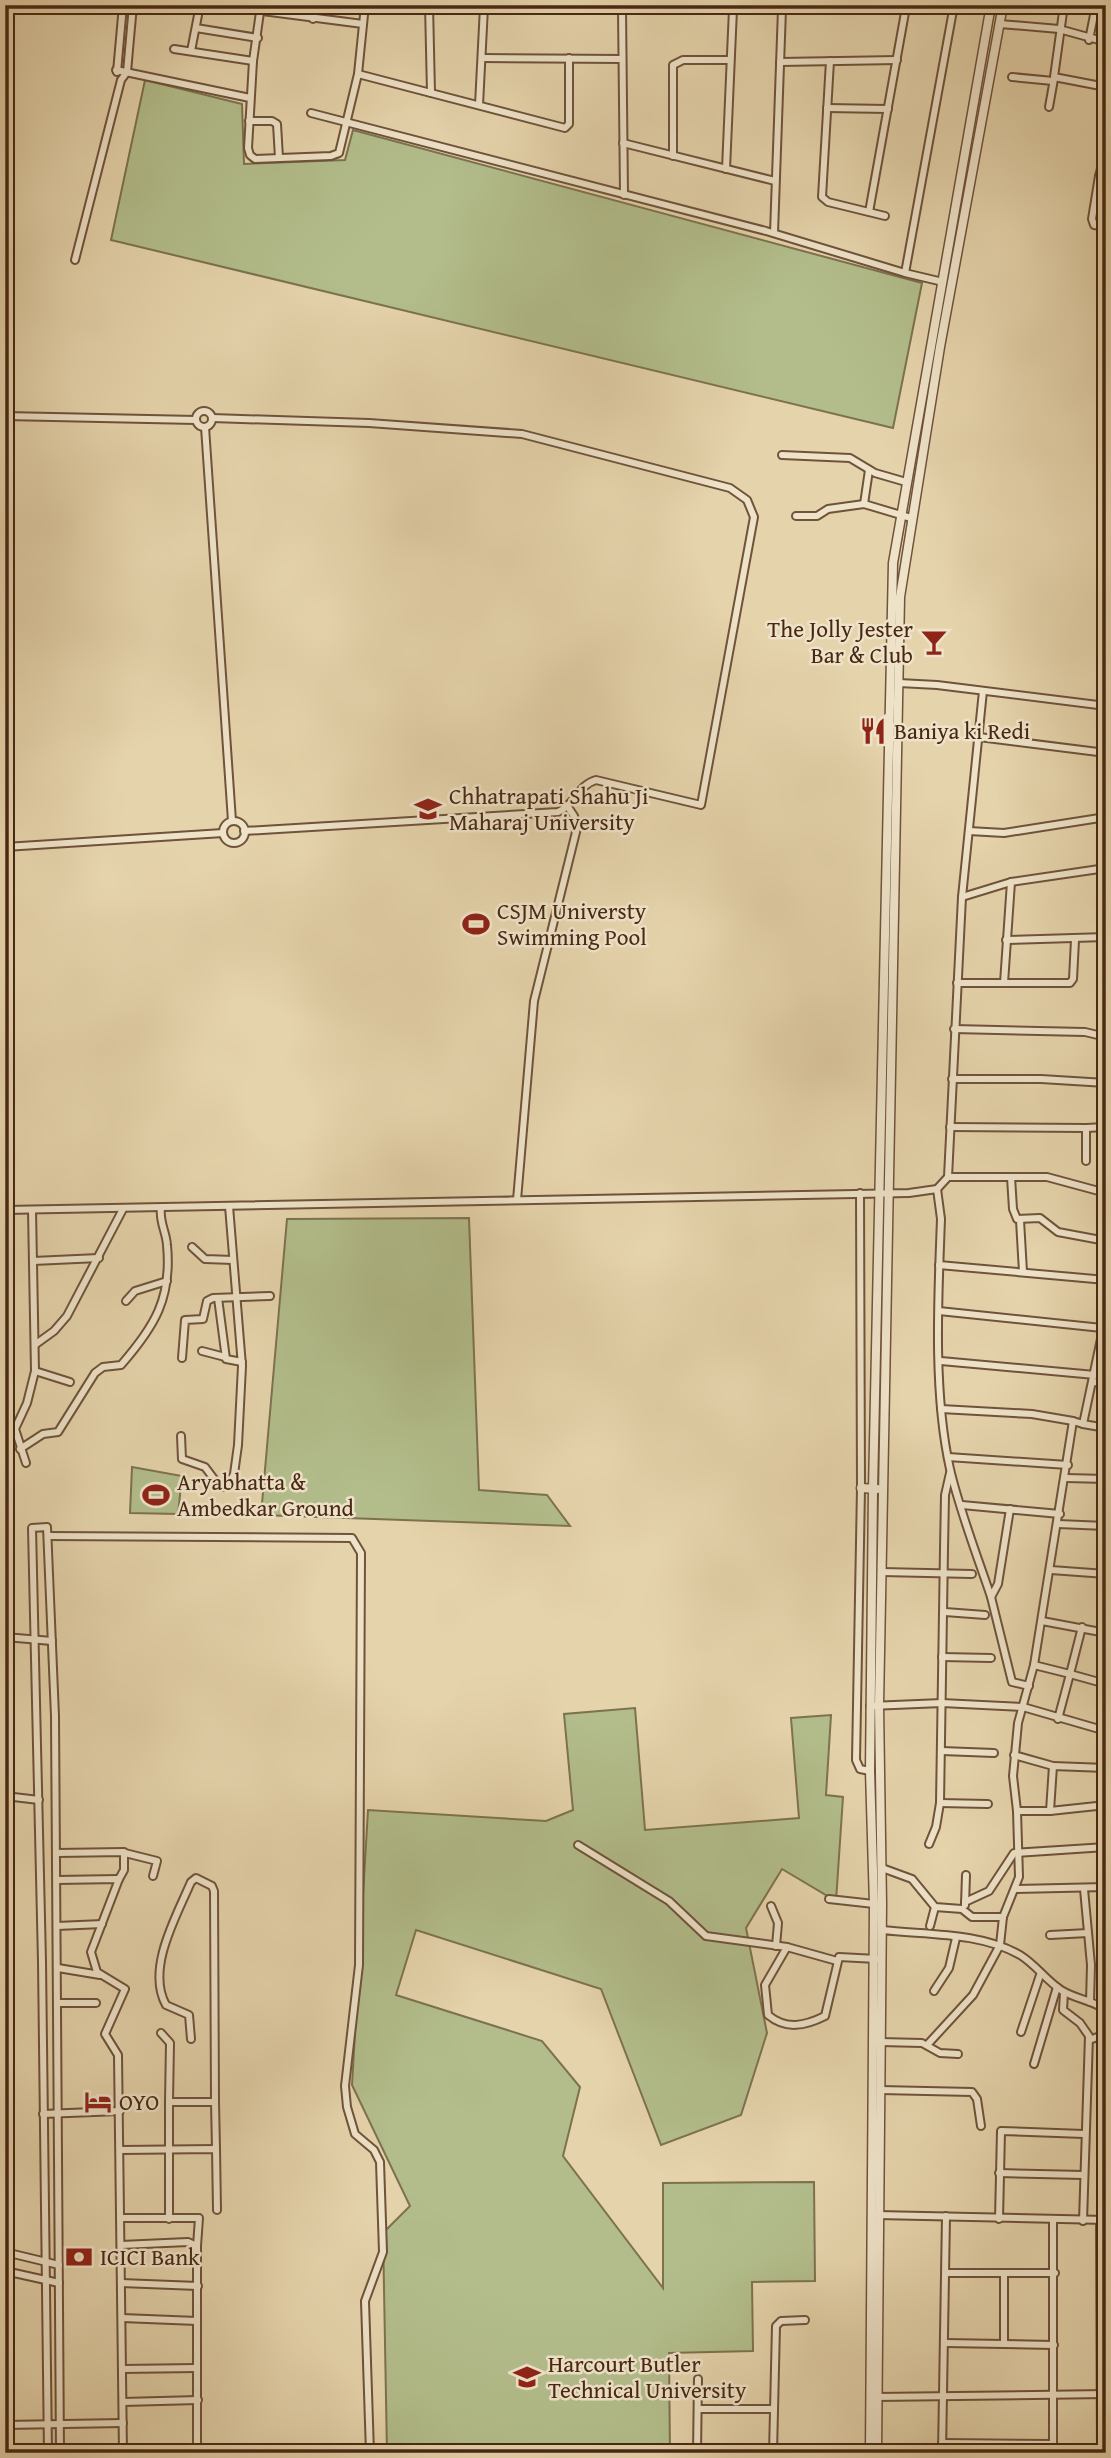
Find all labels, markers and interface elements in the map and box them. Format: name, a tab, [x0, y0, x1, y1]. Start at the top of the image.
place label: The Jolly Jester Bar & Club	[767, 612, 914, 671]
bar icon: The Jolly Jester Bar & Club	[919, 627, 949, 657]
place label: Baniya ki Redi	[894, 714, 1030, 747]
restaurant icon: Baniya ki Redi	[858, 716, 888, 746]
place label: Chhatrapati Shahu Ji Maharaj University	[449, 779, 649, 838]
school or university icon: Chhatrapati Shahu Ji Maharaj University	[413, 794, 443, 824]
place label: CSJM Universty Swimming Pool	[497, 894, 647, 953]
sports icon: CSJM Universty Swimming Pool	[461, 909, 491, 939]
place label: Aryabhatta & Ambedkar Ground	[177, 1465, 355, 1524]
sports icon: Aryabhatta & Ambedkar Ground	[141, 1480, 171, 1510]
place label: OYO	[119, 2085, 159, 2118]
hotel icon: OYO	[83, 2087, 113, 2117]
place label: ICICI Bank	[100, 2240, 200, 2273]
bank icon: ICICI Bank	[64, 2242, 94, 2272]
place label: Harcourt Butler Technical University	[548, 2347, 747, 2406]
school or university icon: Harcourt Butler Technical University	[512, 2362, 542, 2392]

